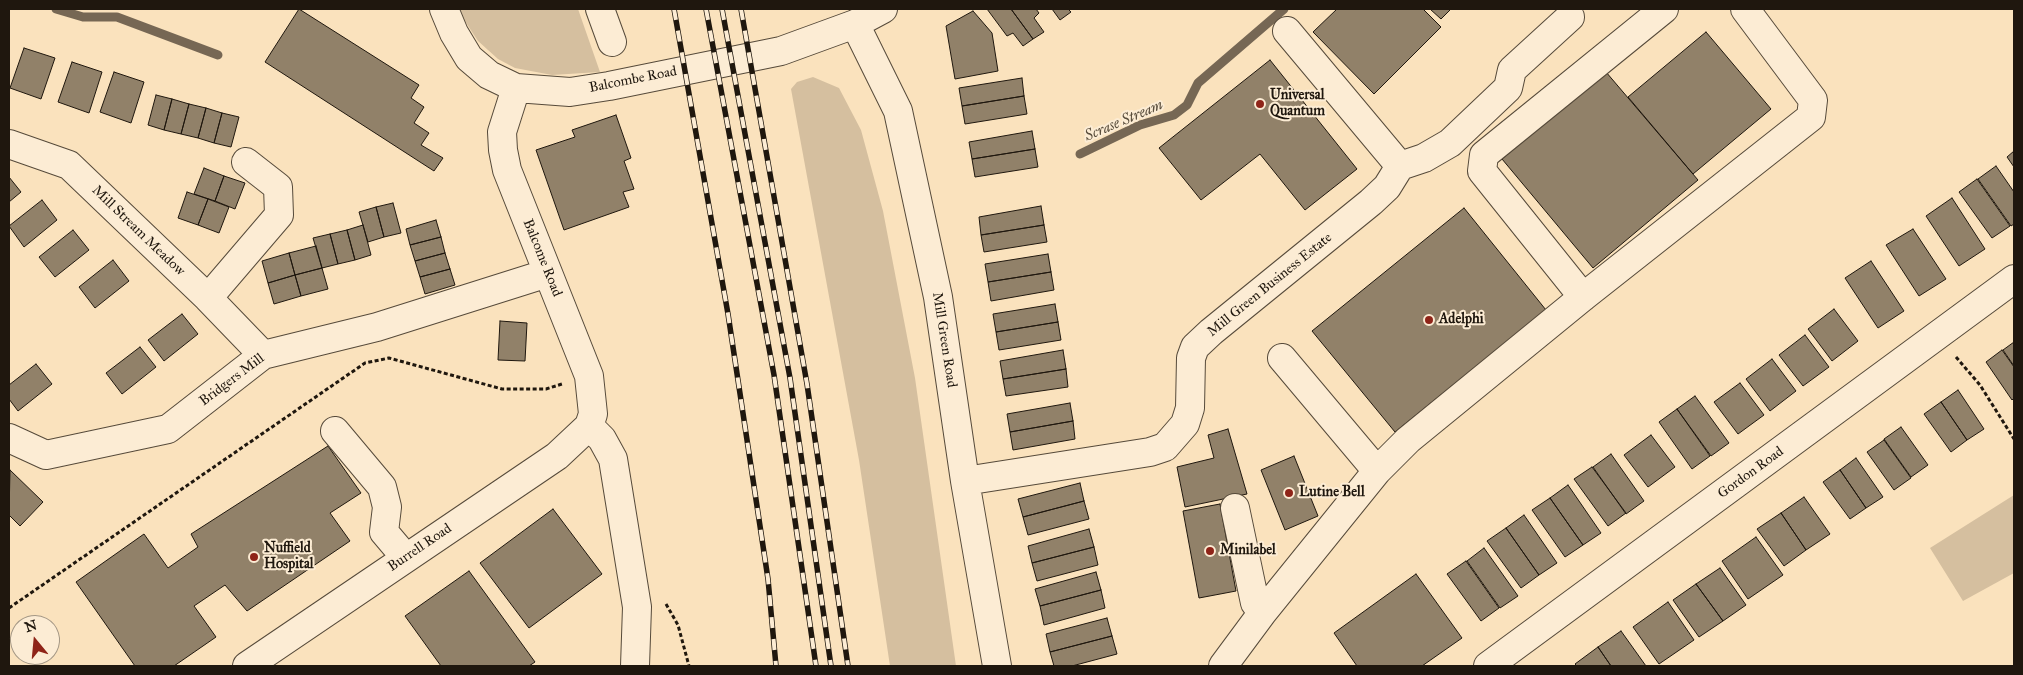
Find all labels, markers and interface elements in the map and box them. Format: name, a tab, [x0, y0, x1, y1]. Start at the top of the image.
street label: Balcombe Road	[588, 63, 678, 97]
place label: Universal Quantum	[1270, 88, 1325, 120]
water label: Scrase Stream	[1082, 96, 1166, 146]
marker: Universal Quantum	[1254, 98, 1266, 110]
street label: Mill Stream Meadow	[88, 182, 188, 280]
street label: Balcome Road	[519, 217, 565, 299]
street label: Mill Green Business Estate	[1204, 230, 1336, 340]
street label: Mill Green Road	[928, 291, 960, 389]
place label: Adelphi	[1439, 312, 1484, 328]
marker: Adelphi	[1423, 314, 1435, 326]
street label: Bridgers Mill	[196, 350, 268, 410]
street label: Gordon Road	[1715, 444, 1787, 502]
place label: Lutine Bell	[1299, 485, 1365, 501]
marker: Lutine Bell	[1283, 487, 1295, 499]
street label: Burrell Road	[385, 521, 455, 575]
place label: Nuffield Hospital	[264, 541, 314, 574]
place label: Minilabel	[1220, 543, 1276, 559]
marker: Minilabel	[1204, 545, 1216, 557]
marker: Nuffield Hospital	[248, 551, 260, 563]
north arrow	[10, 615, 60, 665]
text: N	[23, 616, 39, 636]

